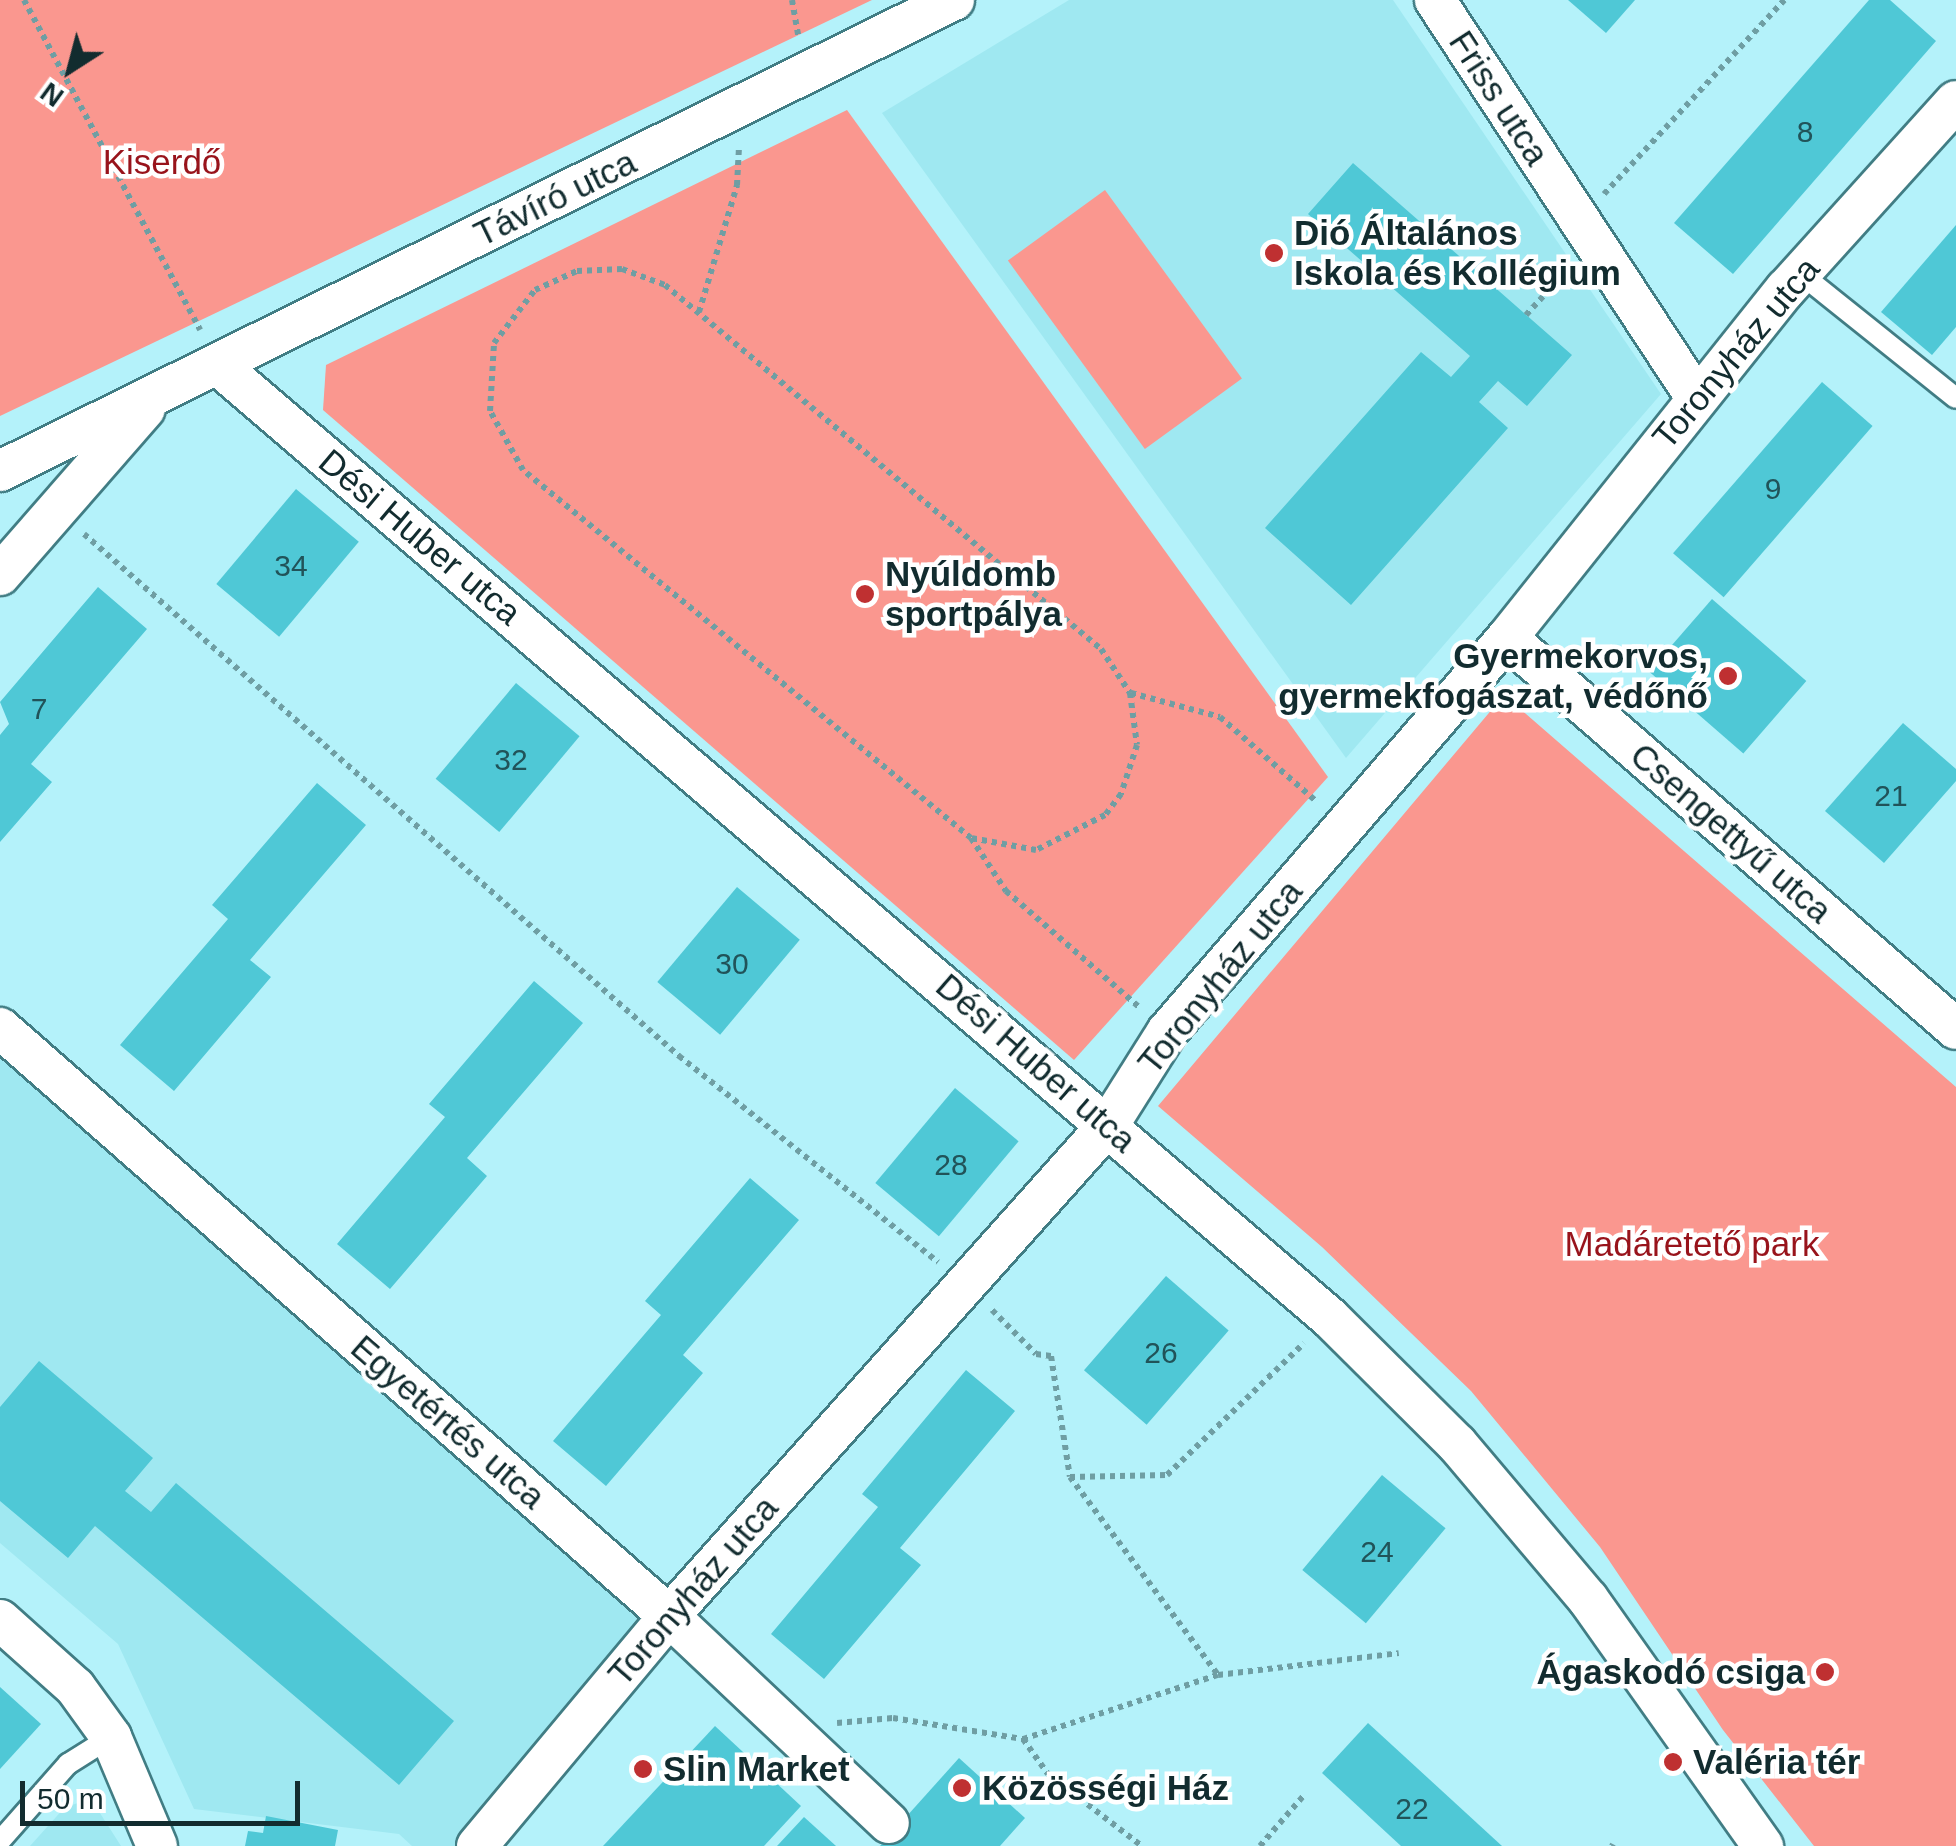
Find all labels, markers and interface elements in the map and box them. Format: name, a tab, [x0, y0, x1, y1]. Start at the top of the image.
north arrow	[20, 20, 120, 120]
street label: Friss utca	[1440, 23, 1558, 173]
text: N	[35, 76, 69, 113]
house number: 8	[1797, 114, 1813, 150]
park label: Kiserdő	[103, 141, 221, 183]
street label: Távíró utca	[467, 141, 643, 255]
place label: Dió Általános Iskola és Kollégium	[1294, 212, 1621, 294]
marker: Dió Általános Iskola és Kollégium	[1263, 242, 1285, 264]
street label: Toronyház utca	[1644, 249, 1828, 457]
street label: Dési Huber utca	[310, 440, 530, 634]
house number: 9	[1765, 471, 1781, 507]
house number: 34	[274, 548, 308, 584]
place label: Nyúldomb sportpálya	[885, 553, 1062, 635]
marker: Nyúldomb sportpálya	[854, 583, 876, 605]
place label: Gyermekorvos, gyermekfogászat, védőnő	[1278, 635, 1708, 717]
marker: Gyermekorvos, gyermekfogászat, védőnő	[1717, 665, 1739, 687]
house number: 7	[31, 691, 47, 727]
street label: Csengettyű utca	[1622, 734, 1840, 932]
house number: 32	[494, 742, 528, 778]
house number: 21	[1874, 778, 1908, 814]
street label: Toronyház utca	[1129, 872, 1311, 1082]
house number: 30	[715, 946, 749, 982]
street label: Dési Huber utca	[928, 965, 1144, 1161]
house number: 28	[934, 1147, 968, 1183]
park label: Madáretető park	[1565, 1223, 1819, 1265]
street label: Egyetértés utca	[342, 1326, 554, 1518]
house number: 26	[1144, 1335, 1178, 1371]
street label: Toronyház utca	[599, 1488, 787, 1694]
house number: 24	[1360, 1534, 1394, 1570]
place label: Ágaskodó csiga	[1537, 1651, 1805, 1693]
marker: Ágaskodó csiga	[1814, 1661, 1836, 1683]
place label: Valéria tér	[1693, 1741, 1860, 1783]
place label: Slin Market	[663, 1748, 850, 1790]
marker: Valéria tér	[1662, 1751, 1684, 1773]
marker: Slin Market	[632, 1758, 654, 1780]
scale bar	[25, 1761, 305, 1823]
place label: Közösségi Ház	[982, 1767, 1229, 1809]
marker: Közösségi Ház	[951, 1777, 973, 1799]
text: 50 m	[37, 1782, 104, 1815]
house number: 22	[1395, 1791, 1429, 1827]

